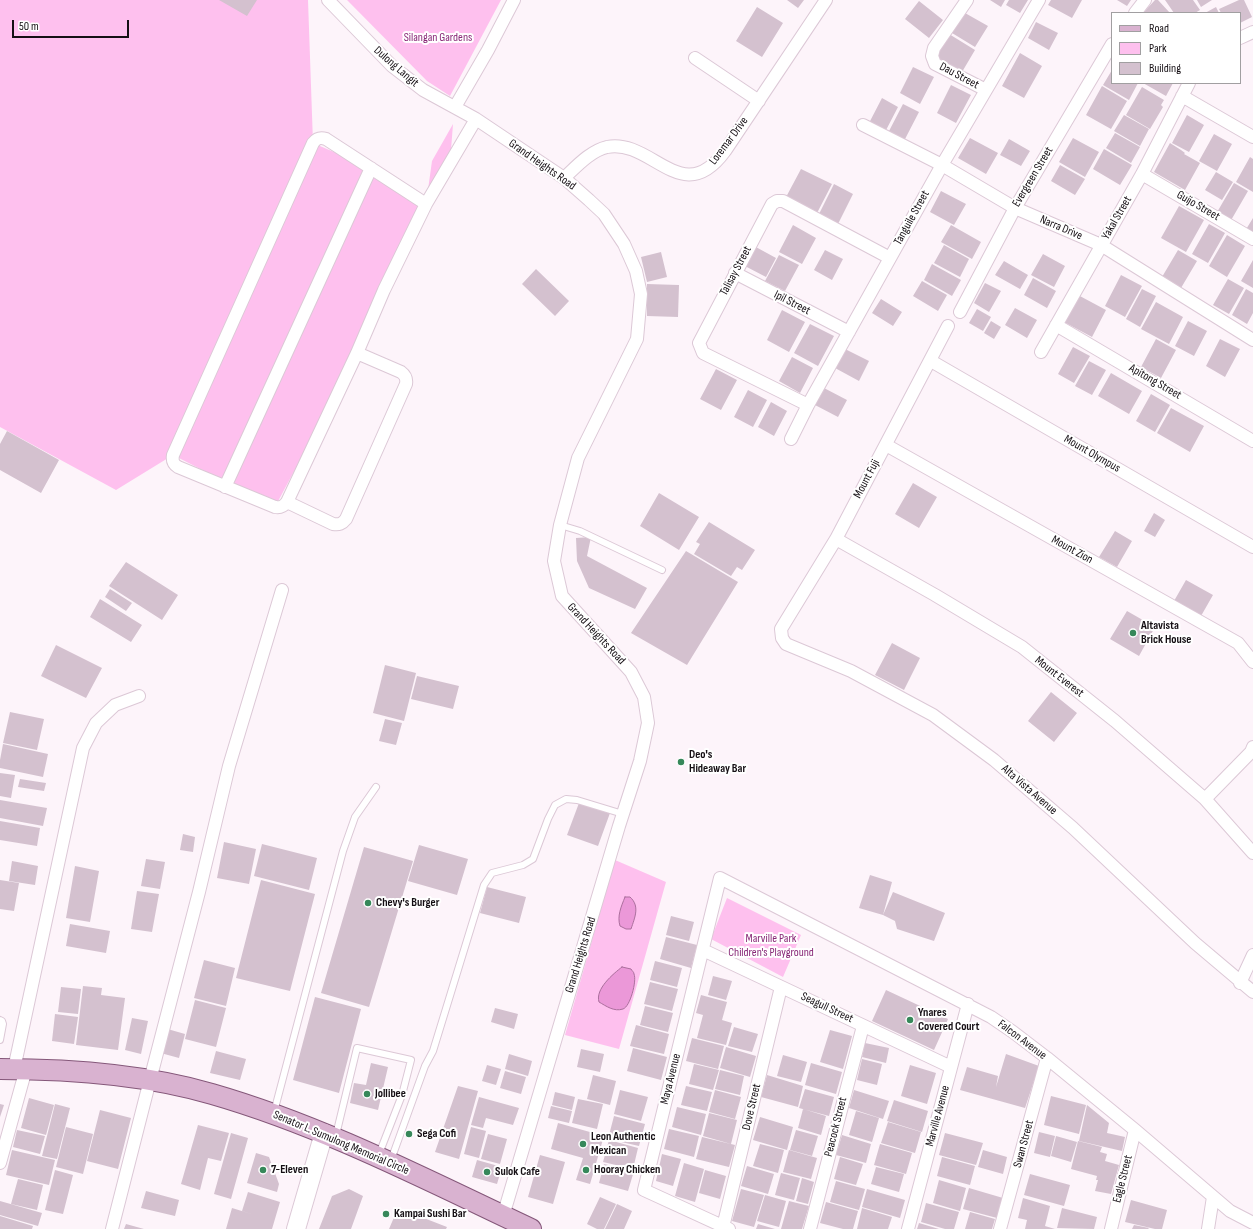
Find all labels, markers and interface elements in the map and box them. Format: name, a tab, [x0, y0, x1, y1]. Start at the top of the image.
scale bar	[14, 12, 131, 38]
legend	[1111, 12, 1241, 84]
text: 50 m	[19, 19, 39, 34]
text: Road	[1149, 21, 1169, 36]
park label: Silangan Gardens	[404, 31, 472, 45]
text: Park	[1149, 41, 1167, 56]
street label: Dulong Langit	[371, 44, 421, 90]
street label: Dau Street	[937, 60, 981, 92]
text: Building	[1149, 61, 1181, 76]
street label: Loremar Drive	[706, 114, 752, 168]
street label: Grand Heights Road	[506, 136, 578, 194]
street label: Evergreen Street	[1009, 144, 1057, 210]
street label: Tanguile Street	[891, 188, 933, 248]
street label: Guijo Street	[1174, 188, 1222, 224]
street label: Yakal Street	[1099, 194, 1135, 242]
street label: Narra Drive	[1038, 213, 1084, 243]
street label: Talisay Street	[717, 244, 755, 298]
street label: Ipil Street	[771, 288, 813, 318]
street label: Apitong Street	[1126, 361, 1184, 403]
street label: Mount Olympus	[1061, 432, 1123, 476]
street label: Mount Fuji	[851, 457, 883, 501]
street label: Mount Zion	[1049, 533, 1095, 567]
street label: Grand Heights Road	[564, 600, 628, 668]
place label: Altavista Brick House	[1141, 619, 1191, 647]
marker: Altavista Brick House	[1128, 628, 1138, 638]
street label: Mount Everest	[1032, 653, 1086, 701]
place label: Deo's Hideaway Bar	[689, 748, 746, 776]
marker: Deo's Hideaway Bar	[676, 757, 686, 767]
street label: Alta Vista Avenue	[998, 762, 1060, 818]
place label: Chevy's Burger	[376, 896, 439, 910]
marker: Chevy's Burger	[363, 898, 373, 908]
street label: Grand Heights Road	[563, 915, 599, 995]
park label: Marville Park Children's Playground	[728, 932, 814, 960]
street label: Seagull Street	[799, 990, 855, 1026]
place label: Ynares Covered Court	[918, 1006, 979, 1034]
marker: Ynares Covered Court	[905, 1015, 915, 1025]
street label: Falcon Avenue	[995, 1017, 1049, 1063]
street label: Maya Avenue	[658, 1052, 684, 1106]
street label: Dove Street	[740, 1082, 764, 1132]
street label: Marville Avenue	[923, 1084, 953, 1148]
place label: Jollibee	[375, 1087, 406, 1101]
marker: Jollibee	[362, 1089, 372, 1099]
street label: Peacock Street	[822, 1096, 850, 1158]
street label: Senator L. Sumulong Memorial Circle	[271, 1108, 411, 1178]
street label: Swan Street	[1011, 1119, 1037, 1169]
place label: Sega Cofi	[417, 1127, 456, 1141]
marker: Sega Cofi	[404, 1129, 414, 1139]
place label: Leon Authentic Mexican	[591, 1130, 655, 1158]
marker: Leon Authentic Mexican	[578, 1139, 588, 1149]
street label: Eagle Street	[1110, 1154, 1136, 1204]
place label: 7-Eleven	[271, 1163, 308, 1177]
place label: Hooray Chicken	[594, 1163, 660, 1177]
marker: 7-Eleven	[258, 1165, 268, 1175]
place label: Sulok Cafe	[495, 1165, 540, 1179]
marker: Hooray Chicken	[581, 1165, 591, 1175]
marker: Sulok Cafe	[482, 1167, 492, 1177]
place label: Kampai Sushi Bar	[394, 1207, 466, 1221]
marker: Kampai Sushi Bar	[381, 1209, 391, 1219]

